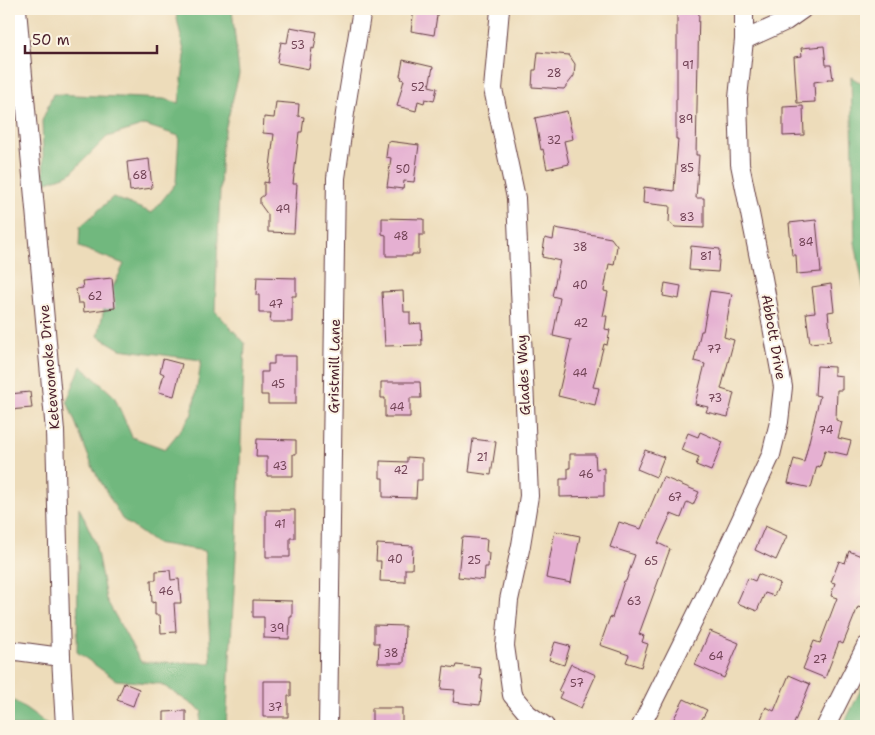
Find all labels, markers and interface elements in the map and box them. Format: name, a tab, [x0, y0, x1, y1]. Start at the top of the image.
scale bar	[25, 22, 158, 54]
text: 50 m	[32, 30, 70, 50]
house number: 53	[291, 38, 305, 53]
house number: 91	[682, 58, 694, 73]
house number: 28	[546, 66, 562, 81]
house number: 52	[411, 80, 425, 95]
house number: 89	[679, 112, 693, 127]
house number: 32	[547, 133, 561, 148]
house number: 85	[680, 161, 694, 176]
house number: 50	[396, 162, 410, 177]
house number: 68	[133, 168, 147, 183]
house number: 49	[276, 202, 290, 217]
house number: 83	[680, 210, 694, 225]
house number: 48	[393, 229, 409, 244]
house number: 84	[799, 235, 814, 250]
house number: 38	[572, 240, 588, 255]
house number: 81	[700, 249, 712, 264]
house number: 40	[572, 278, 588, 293]
house number: 62	[88, 289, 102, 304]
street label: Abbott Drive	[758, 293, 790, 381]
house number: 47	[269, 297, 284, 312]
street label: Ketewomoke Drive	[35, 304, 63, 430]
house number: 42	[574, 316, 588, 331]
street label: Gristmill Lane	[324, 318, 344, 413]
street label: Glades Way	[512, 334, 534, 416]
house number: 77	[707, 342, 722, 357]
house number: 44	[572, 366, 588, 381]
house number: 45	[271, 377, 285, 392]
house number: 73	[708, 391, 722, 406]
house number: 44	[389, 400, 405, 415]
house number: 74	[819, 423, 834, 438]
house number: 21	[476, 450, 488, 465]
house number: 43	[273, 459, 287, 474]
house number: 42	[394, 463, 408, 478]
house number: 46	[578, 467, 594, 482]
house number: 67	[668, 490, 682, 505]
house number: 41	[274, 517, 286, 532]
house number: 40	[387, 552, 403, 567]
house number: 25	[467, 553, 481, 568]
house number: 65	[644, 554, 658, 569]
house number: 46	[158, 584, 174, 599]
house number: 63	[627, 594, 641, 609]
house number: 39	[270, 621, 284, 636]
house number: 38	[383, 646, 399, 661]
house number: 64	[708, 649, 724, 664]
house number: 27	[813, 652, 828, 667]
house number: 57	[570, 676, 584, 691]
house number: 37	[268, 700, 283, 715]

